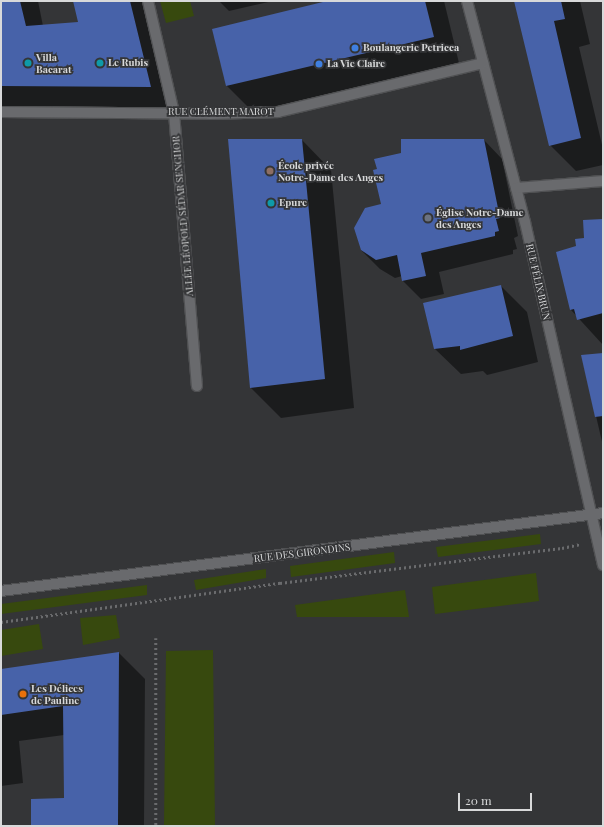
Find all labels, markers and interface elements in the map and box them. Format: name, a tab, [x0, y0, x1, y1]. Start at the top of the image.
place label: Boulangerie Petricca	[363, 42, 459, 54]
marker: Boulangerie Petricca	[350, 43, 360, 53]
place label: Villa Bacarat	[36, 51, 71, 74]
place label: Le Rubis	[108, 57, 148, 69]
marker: Villa Bacarat	[23, 58, 33, 68]
marker: Le Rubis	[95, 58, 105, 68]
place label: La Vie Claire	[327, 58, 386, 70]
marker: La Vie Claire	[314, 59, 324, 69]
street label: RUE CLÉMENT MAROT	[168, 106, 274, 118]
street label: ALLÉE LÉOPOLD SÉDAR SENGHOR	[170, 135, 196, 297]
place label: École privée Notre-Dame des Anges	[278, 159, 384, 182]
marker: École privée Notre-Dame des Anges	[265, 166, 275, 176]
place label: Epure	[279, 197, 307, 209]
marker: Epure	[266, 198, 276, 208]
place label: Église Notre-Dame des Anges	[436, 206, 524, 230]
marker: Église Notre-Dame des Anges	[423, 213, 433, 223]
street label: RUE FÉLIX BRUN	[523, 243, 553, 321]
street label: RUE DES GIRONDINS	[253, 541, 351, 565]
place label: Les Délices de Pauline	[31, 682, 83, 706]
marker: Les Délices de Pauline	[18, 689, 28, 699]
scale bar	[460, 785, 534, 811]
text: 20 m	[465, 792, 492, 808]

